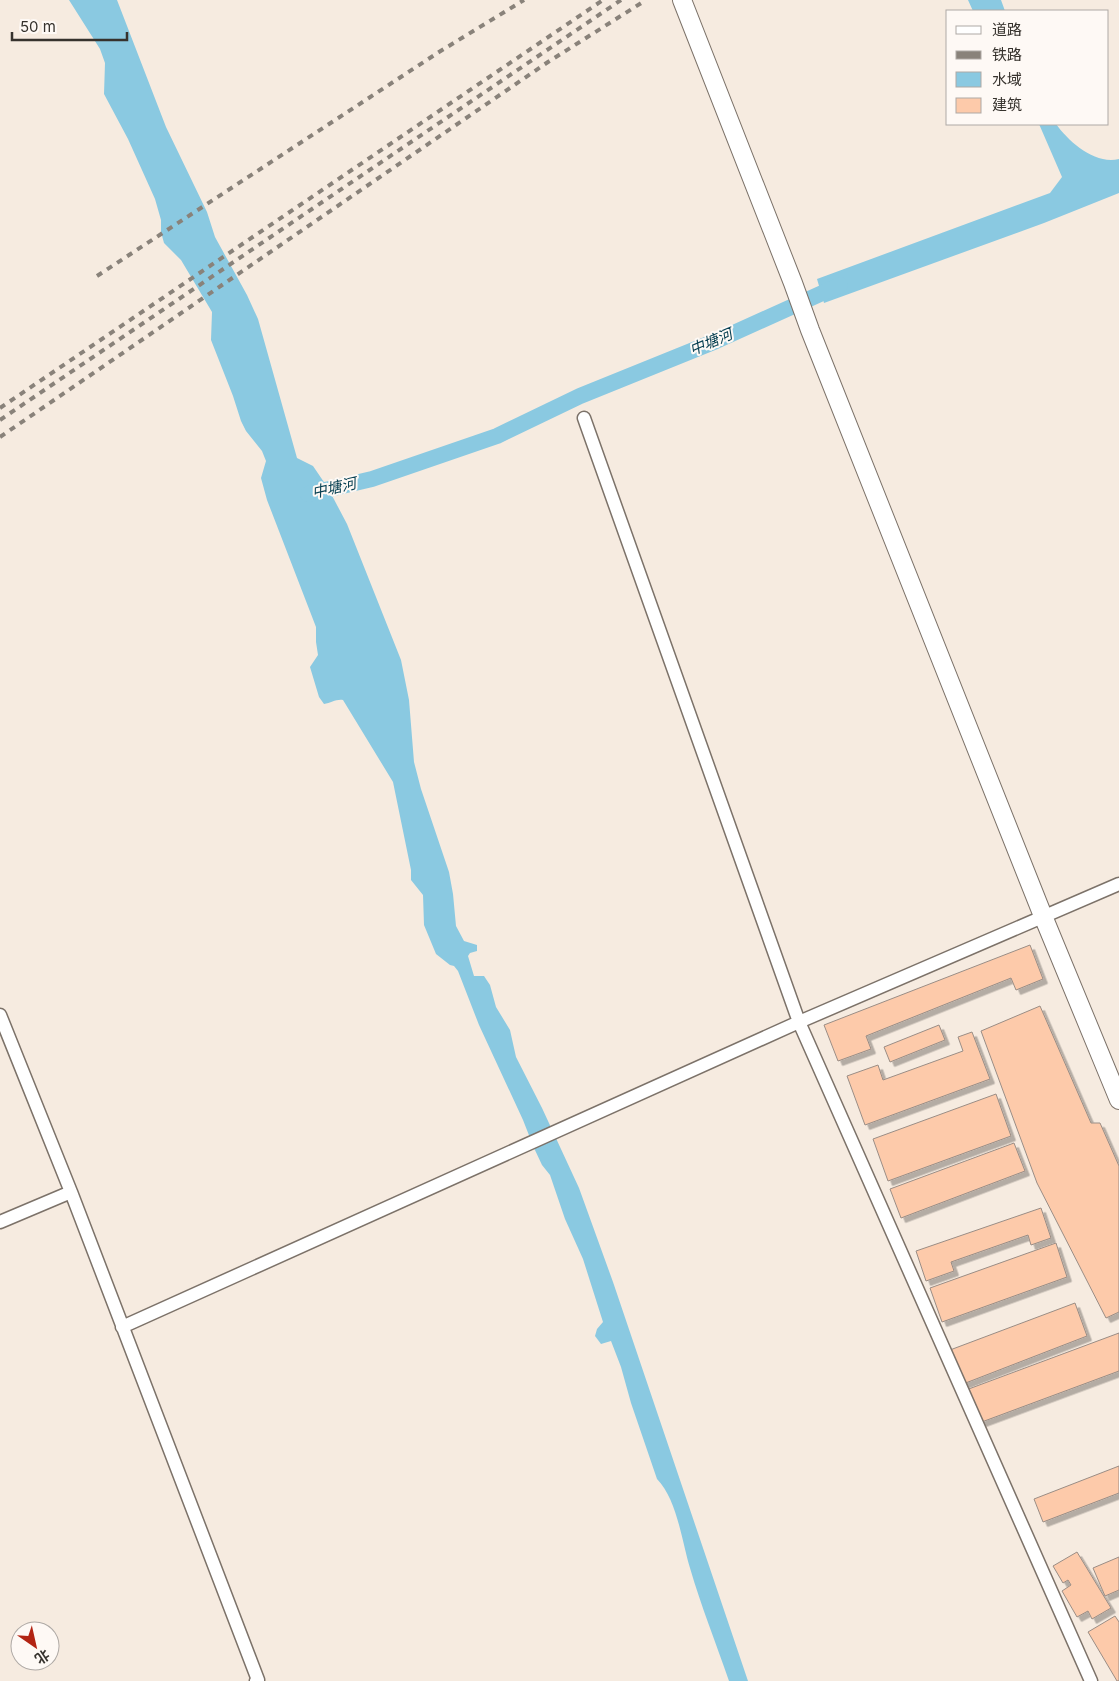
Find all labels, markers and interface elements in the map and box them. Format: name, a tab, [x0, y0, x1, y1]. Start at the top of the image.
scale bar	[12, 10, 128, 42]
legend	[946, 10, 1109, 125]
text: 50 m	[20, 17, 56, 36]
text: 道路	[992, 20, 1022, 39]
text: 铁路	[992, 45, 1022, 64]
text: 水域	[992, 70, 1022, 89]
text: 建筑	[992, 95, 1022, 114]
water label: 中塘河	[686, 323, 738, 359]
water label: 中塘河	[310, 473, 361, 502]
north arrow	[10, 1621, 60, 1671]
text: 北	[32, 1646, 53, 1668]

